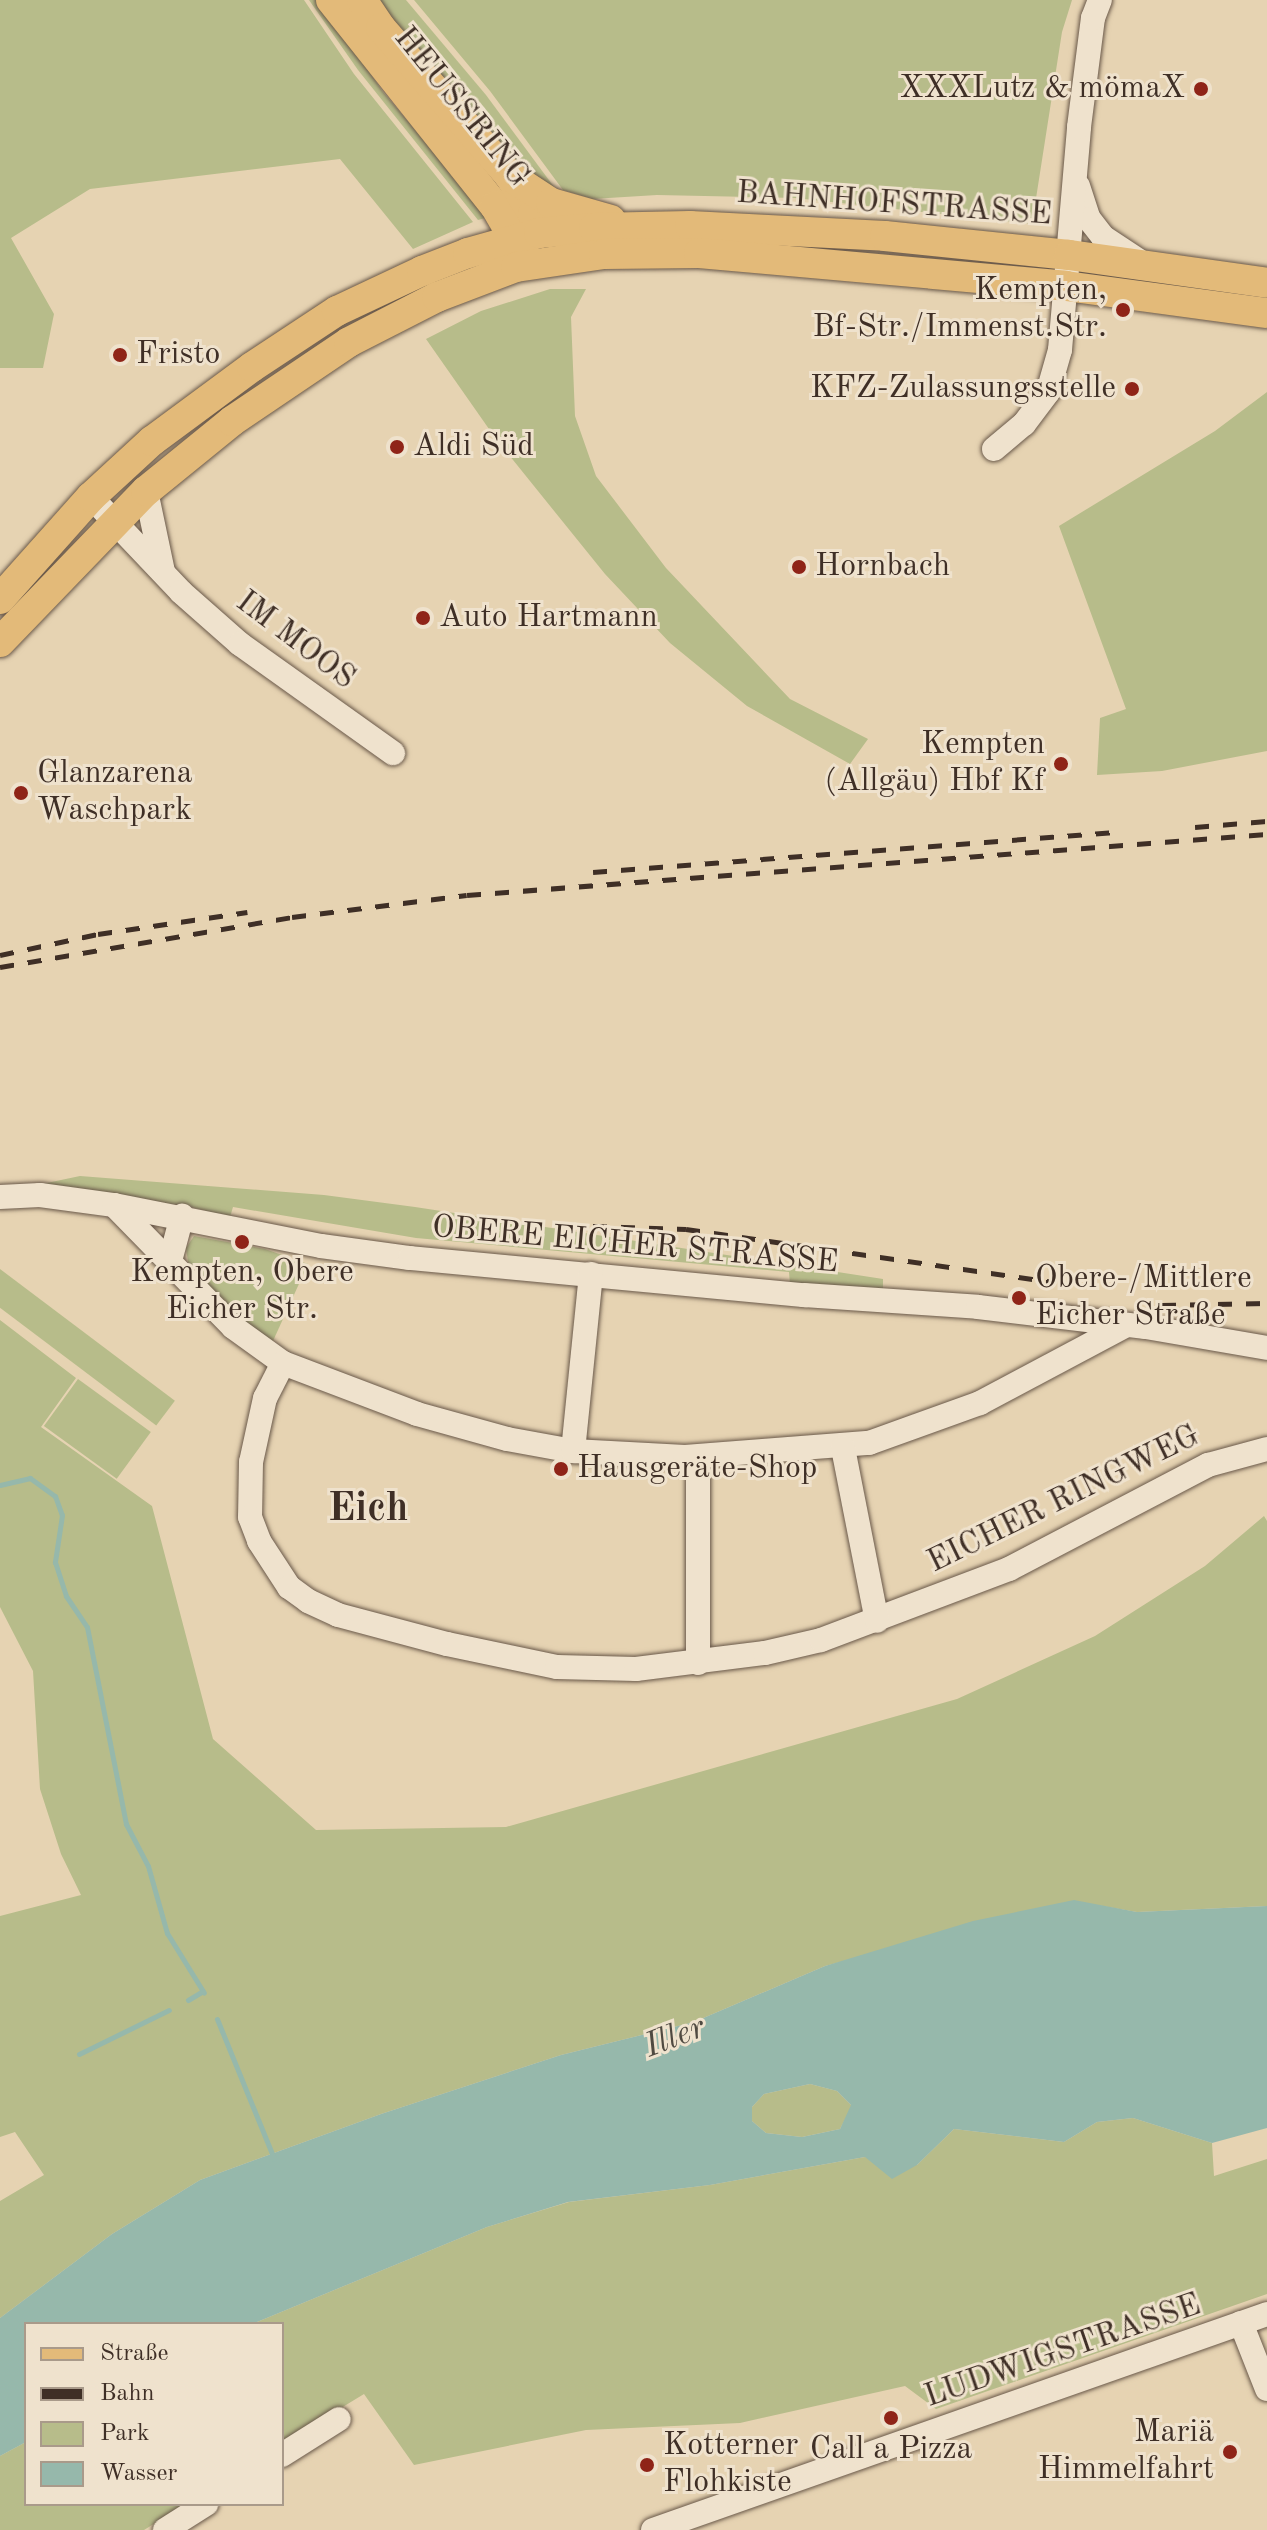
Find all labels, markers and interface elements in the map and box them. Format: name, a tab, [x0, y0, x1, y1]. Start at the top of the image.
street label: HEUSSRING	[385, 20, 537, 196]
place label: XXXLutz & mömaX	[900, 70, 1185, 108]
marker: XXXLutz & mömaX	[1192, 80, 1210, 98]
street label: BAHNHOFSTRASSE	[735, 175, 1053, 235]
place label: Kempten, Bf-Str./Immenst.Str.	[812, 273, 1107, 348]
marker: Kempten, Bf-Str./Immenst.Str.	[1114, 301, 1132, 319]
place label: Fristo	[136, 336, 220, 374]
marker: Fristo	[111, 346, 129, 364]
place label: KFZ-Zulassungsstelle	[810, 370, 1116, 408]
marker: KFZ-Zulassungsstelle	[1123, 380, 1141, 398]
place label: Aldi Süd	[413, 428, 534, 466]
marker: Aldi Süd	[388, 438, 406, 456]
place label: Hornbach	[815, 548, 950, 586]
marker: Hornbach	[790, 558, 808, 576]
street label: IM MOOS	[228, 584, 362, 698]
place label: Auto Hartmann	[439, 599, 658, 637]
marker: Auto Hartmann	[414, 609, 432, 627]
place label: Kempten (Allgäu) Hbf Kf	[825, 727, 1045, 802]
marker: Kempten (Allgäu) Hbf Kf	[1052, 755, 1070, 773]
place label: Glanzarena Waschpark	[37, 756, 193, 831]
marker: Glanzarena Waschpark	[12, 784, 30, 802]
street label: OBERE EICHER STRASSE	[430, 1209, 840, 1283]
marker: Kempten, Obere Eicher Str.	[233, 1233, 251, 1251]
place label: Kempten, Obere Eicher Str.	[130, 1255, 354, 1330]
place label: Obere-/Mittlere Eicher Straße	[1035, 1261, 1252, 1336]
marker: Obere-/Mittlere Eicher Straße	[1010, 1289, 1028, 1307]
street label: EICHER RINGWEG	[922, 1417, 1206, 1583]
place label: Hausgeräte-Shop	[577, 1450, 817, 1488]
marker: Hausgeräte-Shop	[552, 1460, 570, 1478]
district label: Eich	[328, 1486, 408, 1534]
water label: Iller	[639, 2008, 711, 2068]
street label: LUDWIGSTRASSE	[920, 2287, 1206, 2417]
legend	[24, 2322, 284, 2506]
text: Straße	[100, 2342, 169, 2366]
text: Bahn	[100, 2382, 154, 2406]
marker: Call a Pizza	[882, 2409, 900, 2427]
place label: Mariä Himmelfahrt	[1038, 2415, 1214, 2490]
text: Park	[100, 2422, 149, 2446]
place label: Kotterner Flohkiste	[663, 2428, 798, 2503]
place label: Call a Pizza	[810, 2431, 972, 2469]
marker: Mariä Himmelfahrt	[1221, 2443, 1239, 2461]
marker: Kotterner Flohkiste	[638, 2456, 656, 2474]
text: Wasser	[100, 2462, 177, 2486]

